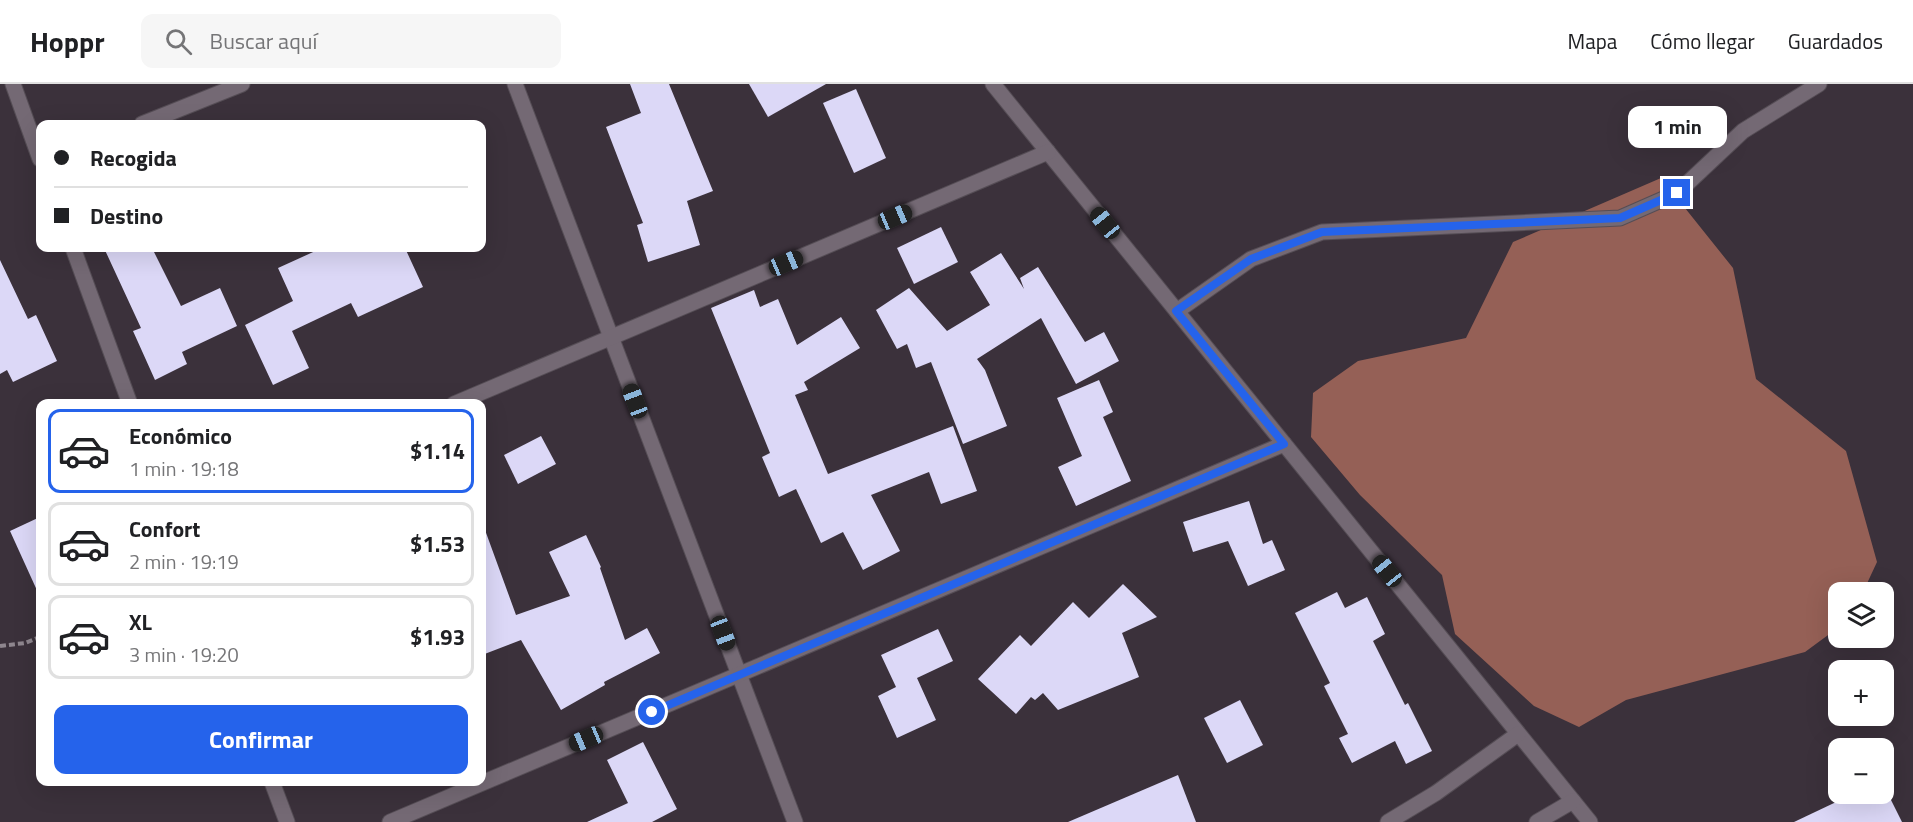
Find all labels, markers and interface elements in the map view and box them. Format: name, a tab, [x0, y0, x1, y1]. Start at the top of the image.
search box	[141, 14, 561, 68]
text: Hoppr	[30, 20, 105, 63]
text: Buscar aquí	[210, 24, 317, 58]
icon: search	[162, 25, 195, 58]
text: Mapa	[1568, 25, 1617, 57]
text: Cómo llegar	[1650, 25, 1755, 57]
text: Guardados	[1788, 25, 1883, 57]
callout: 1 min	[1628, 106, 1726, 148]
text: 1 min	[1653, 111, 1702, 142]
text: Recogida	[90, 141, 177, 175]
route end	[1663, 179, 1690, 206]
text: Destino	[90, 199, 163, 233]
car	[875, 202, 915, 232]
car	[1087, 203, 1123, 243]
car	[766, 248, 806, 278]
car	[620, 381, 650, 421]
text: Económico	[129, 419, 232, 453]
icon: car	[57, 424, 111, 478]
text: $1.14	[410, 434, 465, 468]
text: 1 min · 19:18	[129, 453, 239, 484]
text: Confort	[129, 512, 200, 546]
icon: car	[57, 517, 111, 571]
text: $1.53	[410, 527, 465, 561]
text: 2 min · 19:19	[129, 546, 239, 577]
car	[1369, 551, 1405, 591]
map controls	[1828, 582, 1894, 804]
button: layers	[1828, 582, 1894, 648]
text: XL	[129, 605, 152, 639]
icon: car	[57, 610, 111, 664]
car	[708, 613, 738, 653]
text: $1.93	[410, 620, 465, 654]
text: 3 min · 19:20	[129, 639, 239, 670]
button: +	[1828, 660, 1894, 726]
route start	[638, 698, 665, 725]
button: Confirmar	[54, 705, 468, 774]
car	[566, 724, 606, 754]
button: −	[1828, 738, 1894, 804]

